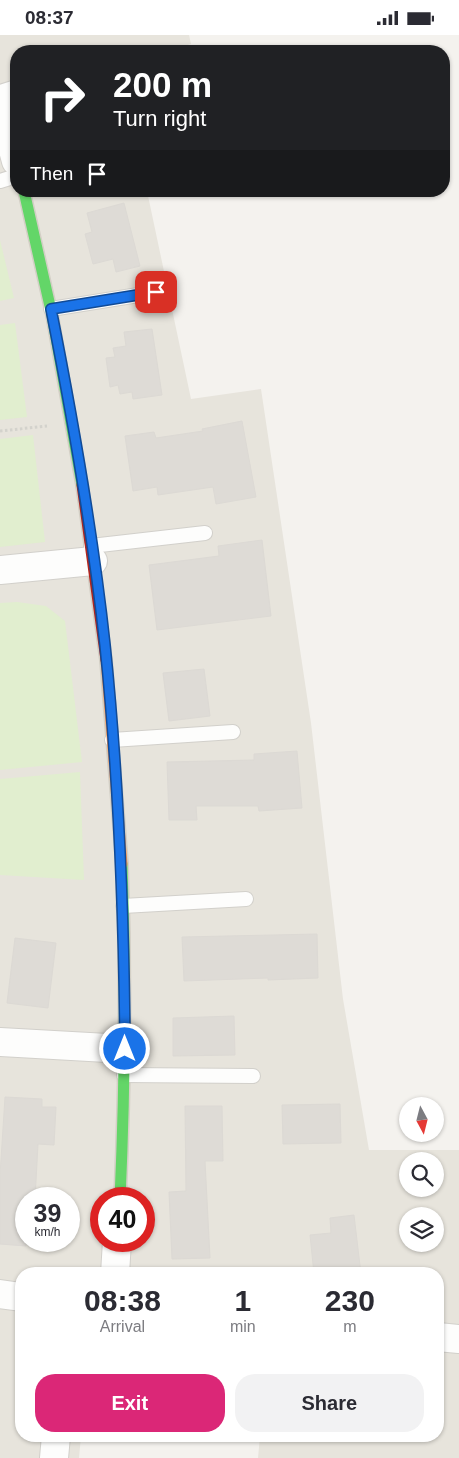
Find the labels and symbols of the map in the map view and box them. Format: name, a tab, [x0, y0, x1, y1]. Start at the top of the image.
pin	[135, 271, 177, 313]
position arrow	[98, 1022, 150, 1074]
north arrow	[399, 1097, 444, 1143]
speed limit sign: 40	[90, 1187, 155, 1252]

